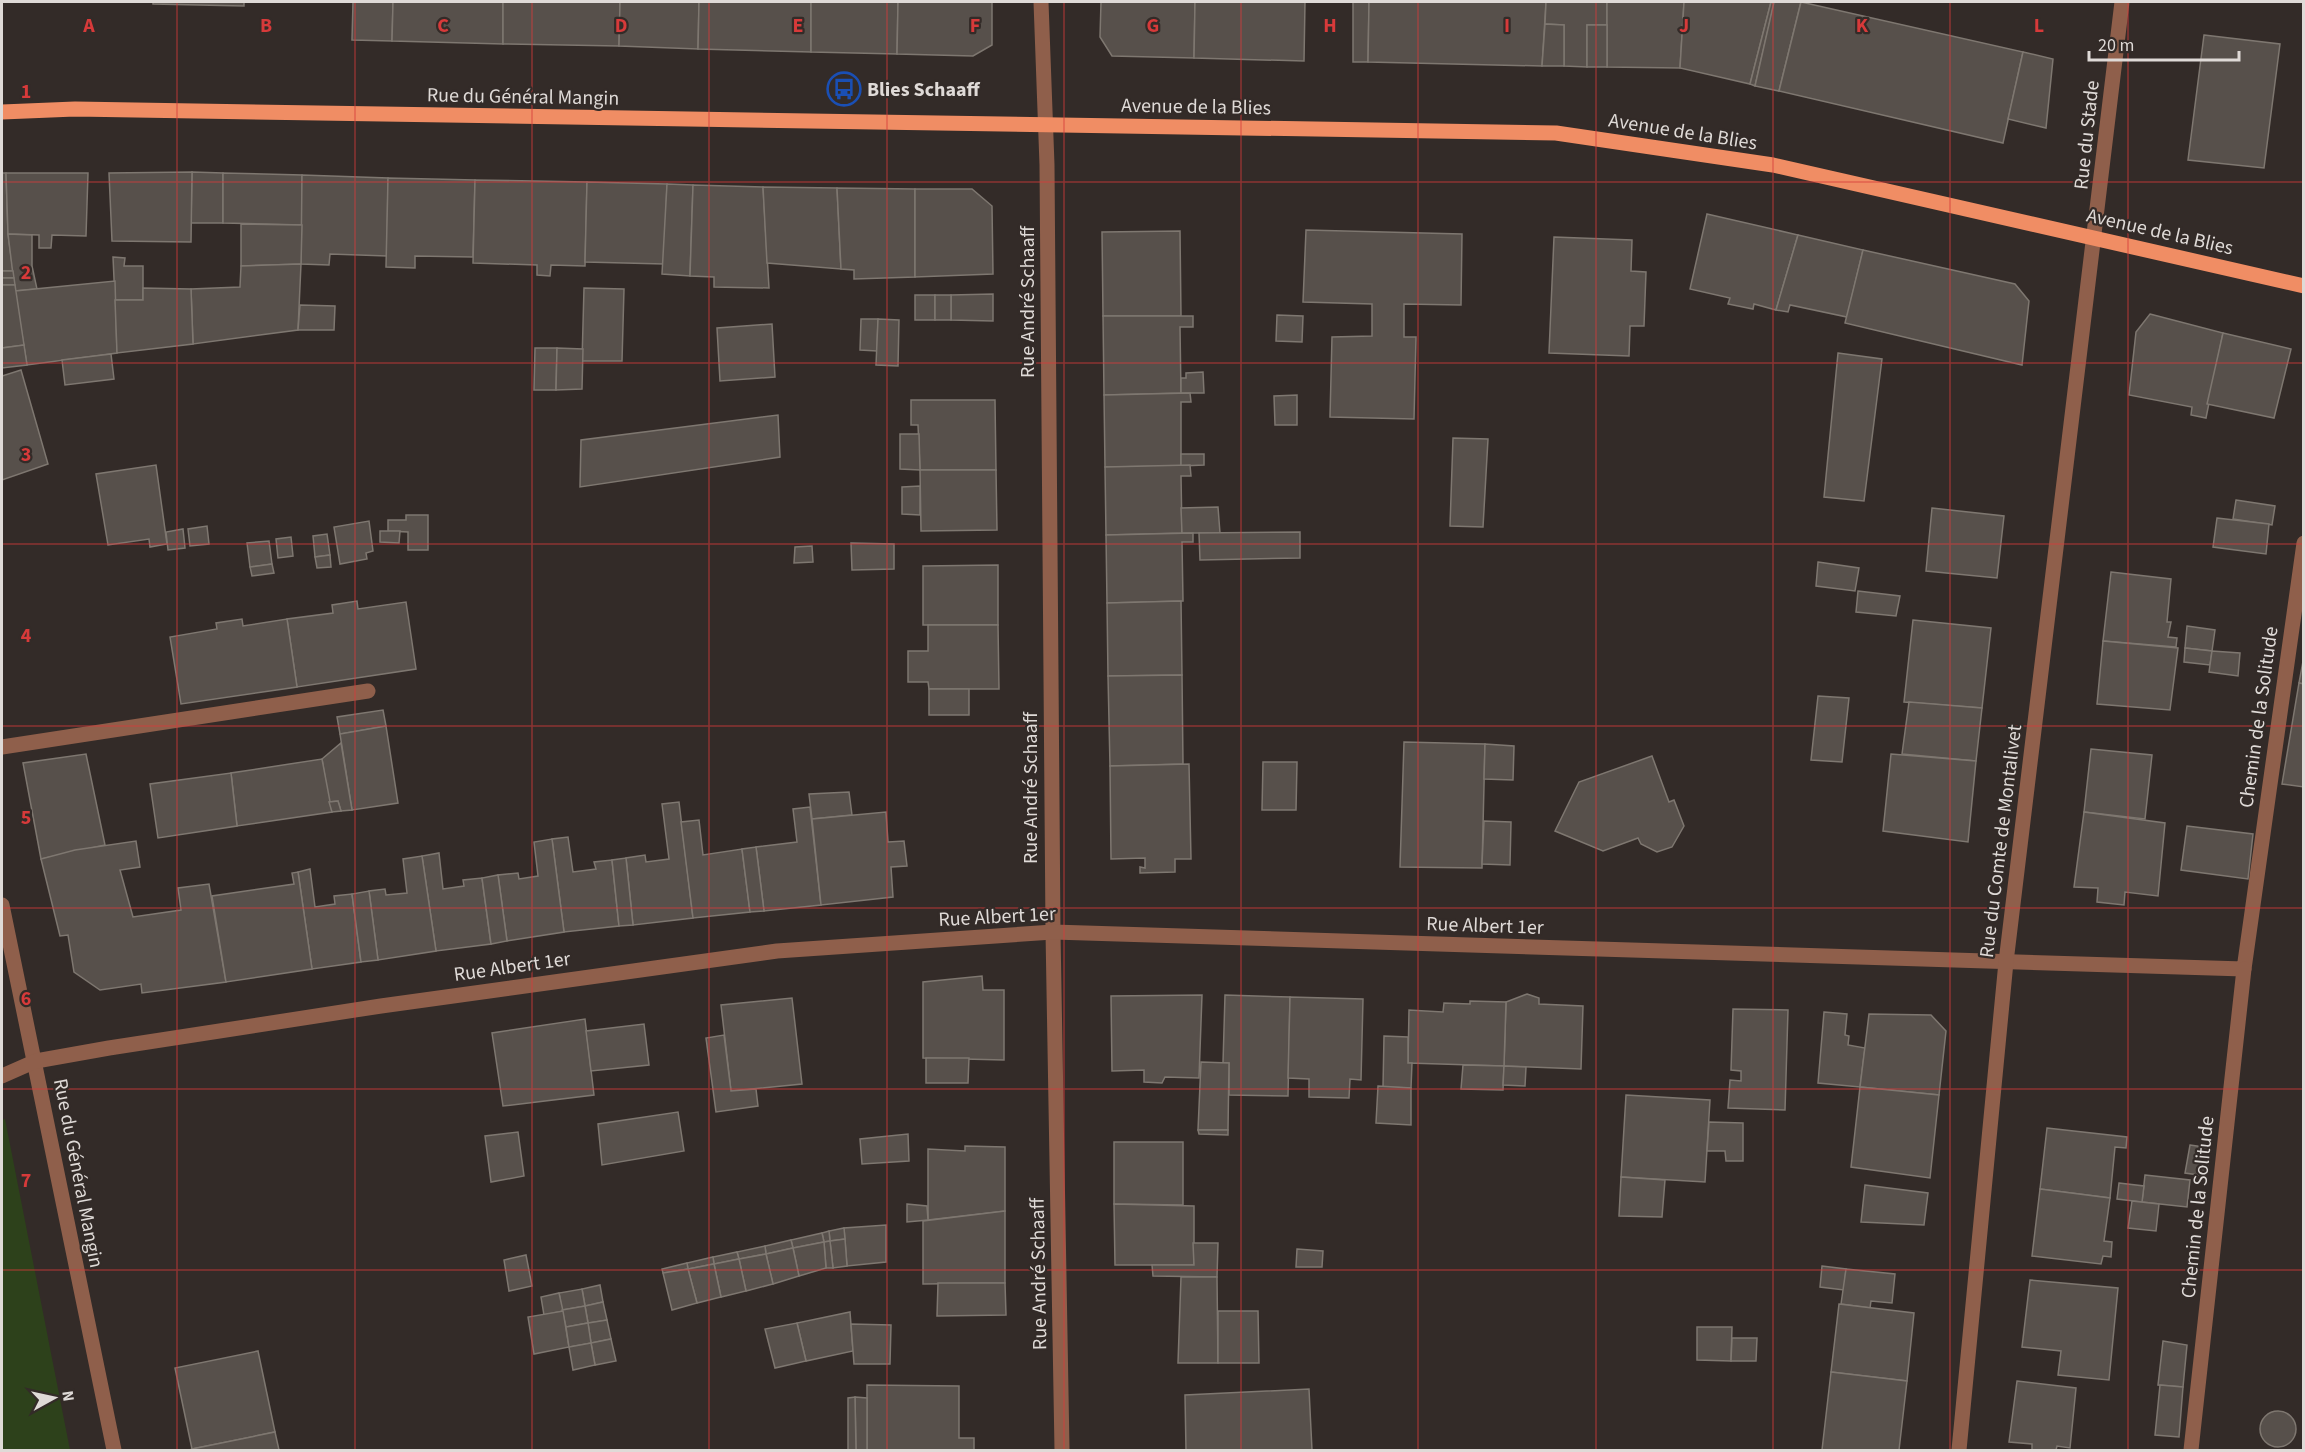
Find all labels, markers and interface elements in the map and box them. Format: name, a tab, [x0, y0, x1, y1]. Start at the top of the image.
text: A	[82, 12, 95, 40]
text: B	[260, 12, 272, 40]
text: C	[437, 12, 449, 40]
text: D	[615, 12, 627, 40]
text: E	[793, 12, 803, 40]
text: F	[970, 12, 980, 40]
text: G	[1147, 12, 1159, 40]
text: H	[1323, 12, 1337, 40]
text: I	[1504, 12, 1510, 40]
text: J	[1679, 12, 1689, 40]
text: K	[1856, 12, 1869, 40]
text: L	[2034, 12, 2044, 40]
scale bar	[2089, 24, 2239, 62]
text: 20 m	[2098, 33, 2134, 58]
bus stop icon: Blies Schaaff	[826, 71, 862, 107]
place label: Blies Schaaff	[867, 76, 981, 104]
text: 1	[21, 78, 31, 106]
street label: Rue du Stade	[2067, 79, 2107, 191]
street label: Rue du Général Mangin	[427, 81, 619, 113]
street label: Avenue de la Blies	[1121, 92, 1271, 122]
street label: Avenue de la Blies	[1607, 106, 1759, 158]
street label: Avenue de la Blies	[2084, 201, 2236, 262]
street label: Rue André Schaaff	[1014, 224, 1042, 378]
text: 2	[21, 259, 31, 287]
text: 3	[21, 441, 31, 469]
text: 4	[21, 622, 32, 650]
street label: Chemin de la Solitude	[2232, 624, 2286, 810]
street label: Rue André Schaaff	[1017, 710, 1045, 864]
street label: Rue du Comte de Montalivet	[1973, 723, 2029, 959]
text: 5	[21, 804, 31, 832]
street label: Rue Albert 1er	[938, 900, 1057, 934]
street label: Rue Albert 1er	[1426, 910, 1544, 942]
street label: Rue Albert 1er	[452, 945, 572, 989]
text: 6	[21, 985, 31, 1013]
street label: Rue du Général Mangin	[46, 1076, 110, 1270]
street label: Chemin de la Solitude	[2175, 1115, 2221, 1300]
text: 7	[21, 1167, 31, 1195]
street label: Rue André Schaaff	[1024, 1196, 1054, 1350]
north arrow	[24, 1368, 84, 1428]
text: N	[56, 1389, 79, 1403]

